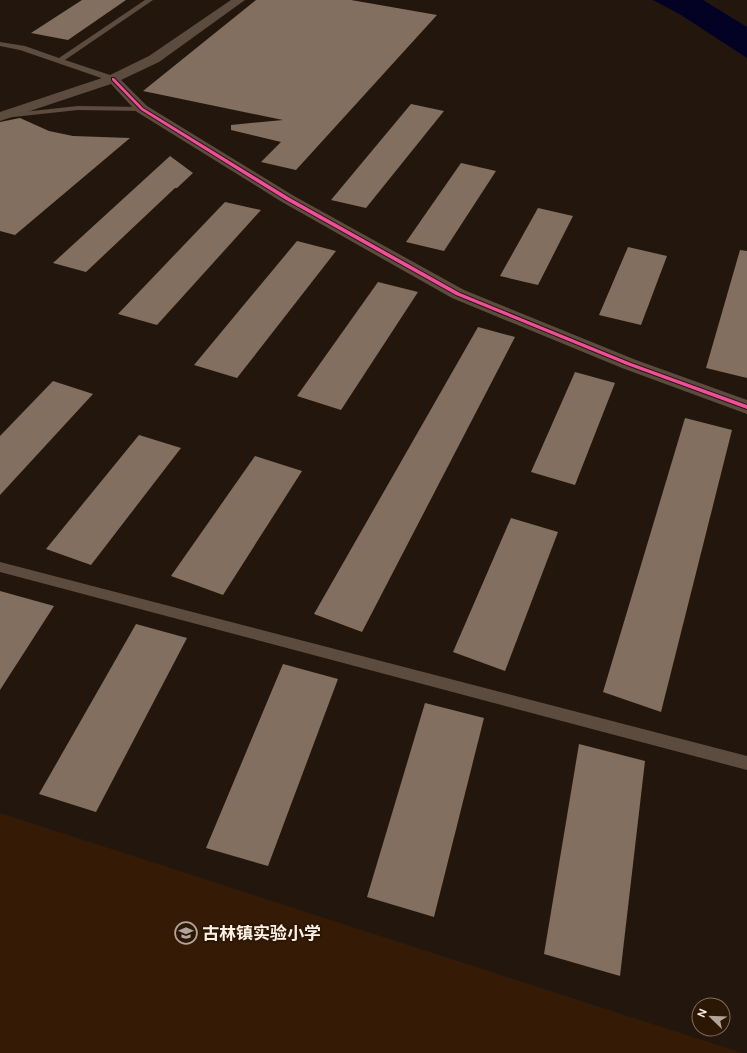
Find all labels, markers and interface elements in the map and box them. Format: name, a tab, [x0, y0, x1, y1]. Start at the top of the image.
school or university icon: 古林镇实验小学	[173, 920, 199, 946]
place label: 古林镇实验小学	[202, 922, 321, 944]
north arrow	[691, 997, 731, 1037]
text: N	[694, 1007, 710, 1020]

